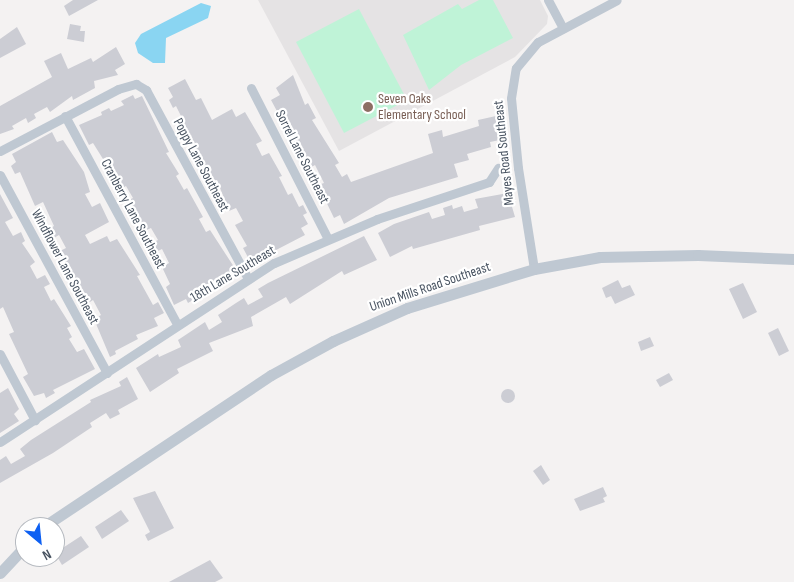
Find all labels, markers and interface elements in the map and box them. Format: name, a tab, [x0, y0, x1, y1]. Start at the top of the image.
place label: Seven Oaks Elementary School	[378, 91, 466, 124]
street label: Mayes Road Southeast	[490, 100, 518, 206]
marker: Seven Oaks Elementary School	[362, 101, 374, 113]
street label: Sorrel Lane Southeast	[271, 107, 333, 207]
street label: Poppy Lane Southeast	[169, 115, 233, 215]
street label: Cranberry Lane Southeast	[97, 156, 169, 272]
street label: Windflower Lane Southeast	[28, 207, 102, 327]
street label: 18th Lane Southeast	[187, 242, 279, 306]
street label: Union Mills Road Southeast	[367, 258, 493, 316]
north arrow	[15, 517, 65, 567]
text: N	[40, 546, 54, 564]

